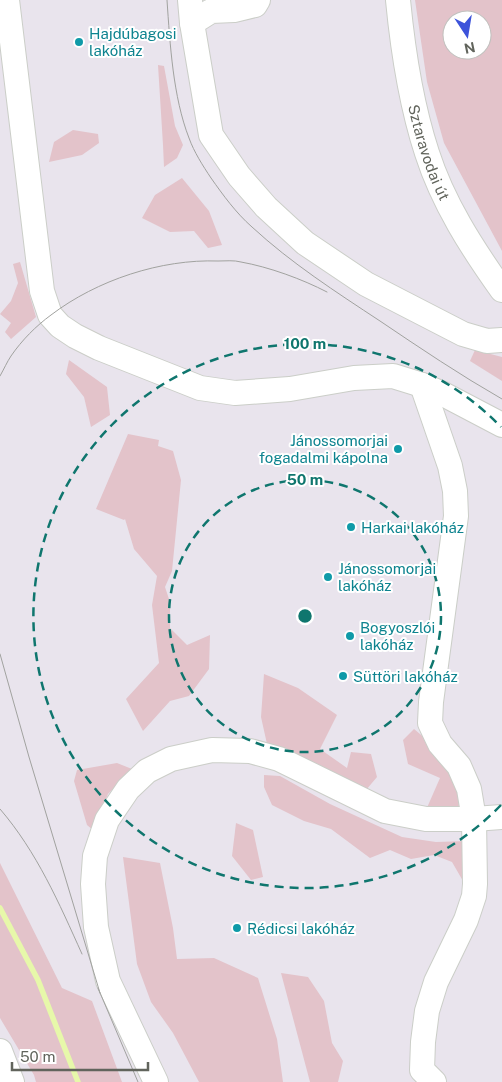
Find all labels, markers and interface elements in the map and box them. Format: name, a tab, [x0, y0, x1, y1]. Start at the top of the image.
north arrow	[442, 10, 492, 60]
place label: Hajdúbagosi lakóház	[89, 25, 176, 59]
marker: Hajdúbagosi lakóház	[73, 36, 85, 48]
text: N	[463, 39, 477, 57]
street label: Sztaravodai út	[406, 103, 454, 203]
text: 100 m	[284, 335, 326, 352]
place label: Jánossomorjai fogadalmi kápolna	[259, 432, 388, 466]
marker: Jánossomorjai fogadalmi kápolna	[392, 443, 404, 455]
text: 50 m	[287, 471, 323, 488]
place label: Harkai lakóház	[361, 519, 464, 536]
marker: Harkai lakóház	[345, 521, 357, 533]
place label: Jánossomorjai lakóház	[338, 560, 436, 594]
marker: Jánossomorjai lakóház	[322, 571, 334, 583]
centre of rings	[296, 607, 314, 625]
place label: Bogyoszlói lakóház	[360, 619, 435, 653]
marker: Bogyoszlói lakóház	[344, 630, 356, 642]
place label: Süttöri lakóház	[353, 668, 458, 685]
marker: Süttöri lakóház	[337, 670, 349, 682]
place label: Rédicsi lakóház	[247, 920, 355, 937]
marker: Rédicsi lakóház	[231, 922, 243, 934]
scale bar	[12, 1040, 149, 1072]
text: 50 m	[20, 1048, 55, 1065]

